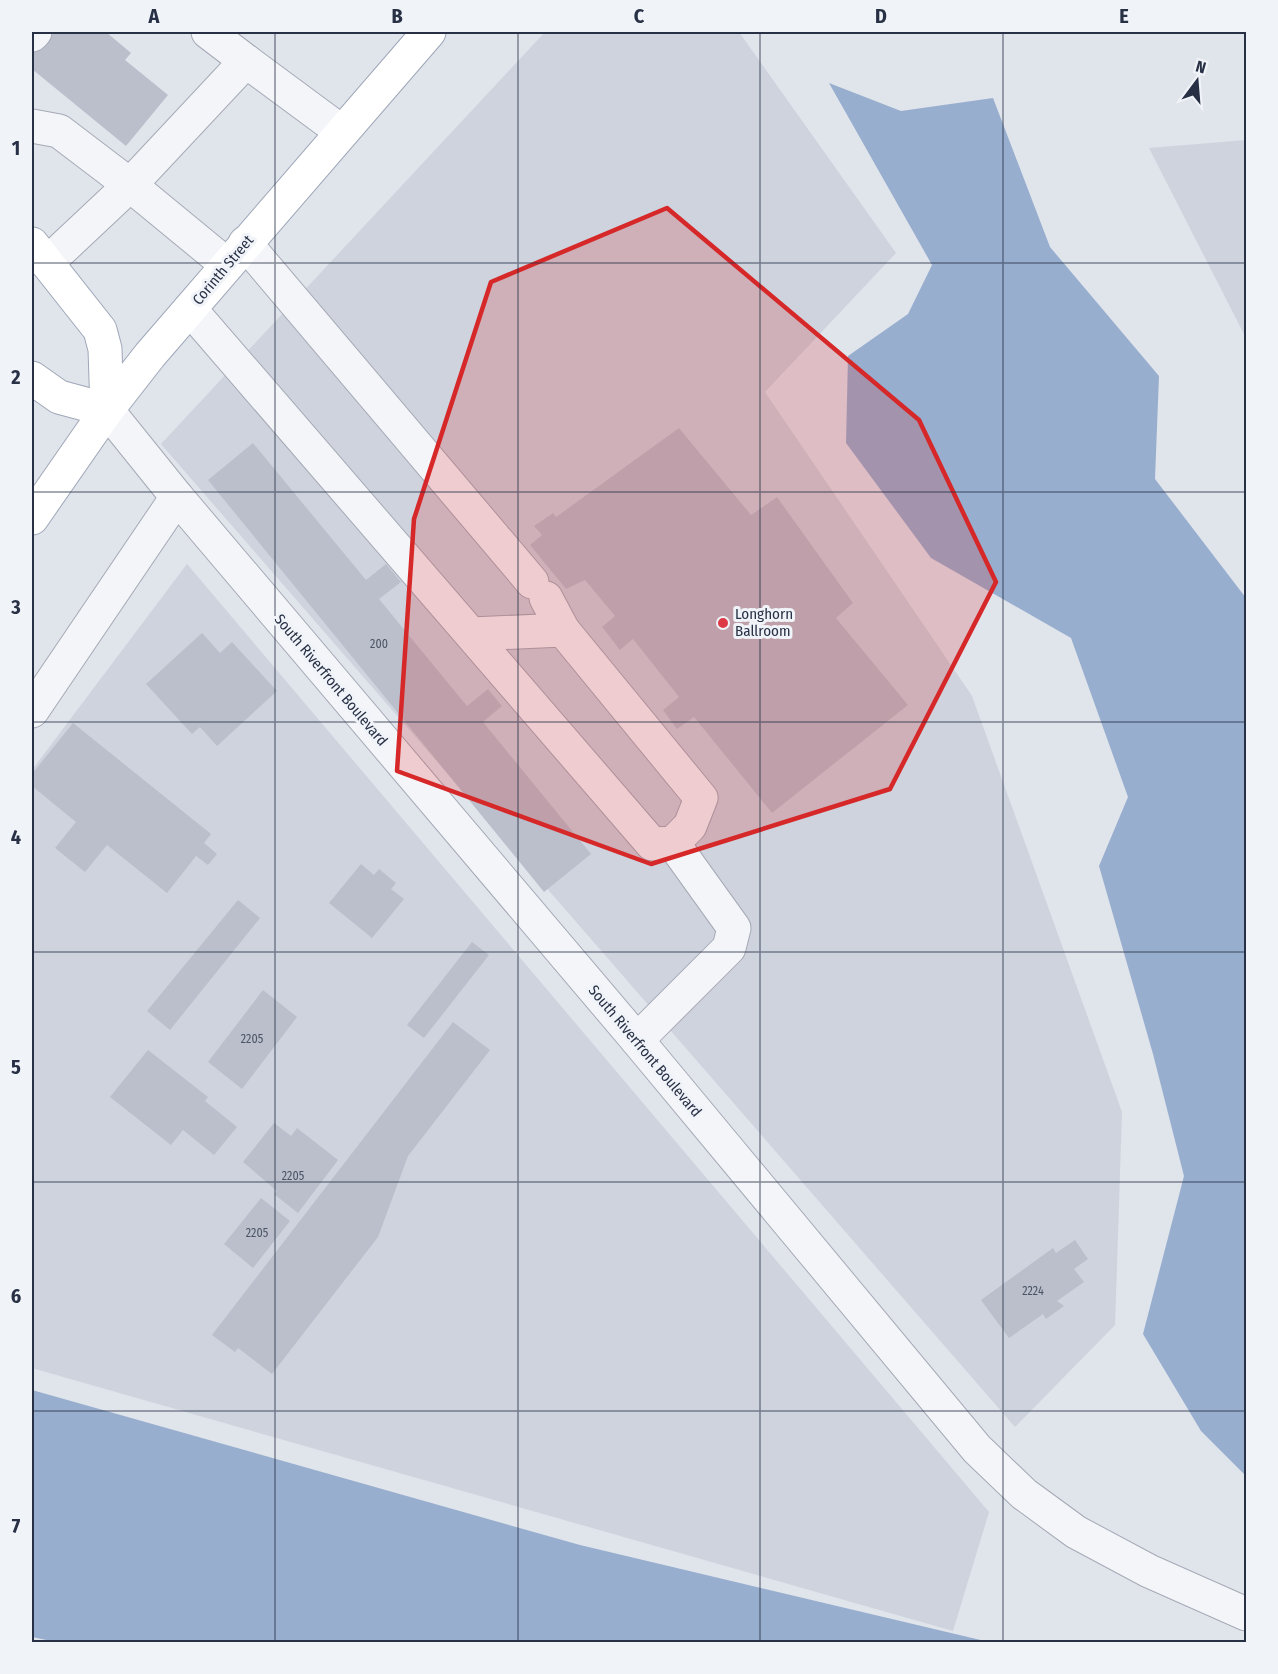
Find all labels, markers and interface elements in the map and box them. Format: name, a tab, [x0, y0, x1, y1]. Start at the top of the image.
text: A	[148, 4, 161, 28]
text: B	[391, 4, 403, 28]
text: C	[634, 4, 645, 28]
text: D	[875, 4, 887, 28]
text: E	[1119, 4, 1129, 28]
north arrow	[1167, 51, 1227, 111]
text: N	[1194, 57, 1208, 78]
text: 1	[12, 136, 20, 160]
street label: Corinth Street	[189, 231, 257, 308]
text: 2	[10, 365, 21, 389]
text: 3	[10, 595, 21, 619]
place label: Longhorn Ballroom	[735, 605, 793, 640]
street label: South Riverfront Boulevard	[271, 611, 391, 749]
marker: Longhorn Ballroom	[716, 616, 730, 630]
house number: 200	[370, 637, 388, 651]
text: 4	[11, 825, 21, 849]
street label: South Riverfront Boulevard	[585, 982, 705, 1120]
house number: 2205	[241, 1032, 264, 1046]
text: 5	[11, 1055, 21, 1079]
house number: 2205	[282, 1169, 305, 1183]
house number: 2205	[246, 1226, 269, 1240]
text: 6	[11, 1284, 21, 1308]
house number: 2224	[1022, 1284, 1044, 1298]
text: 7	[12, 1514, 21, 1538]

